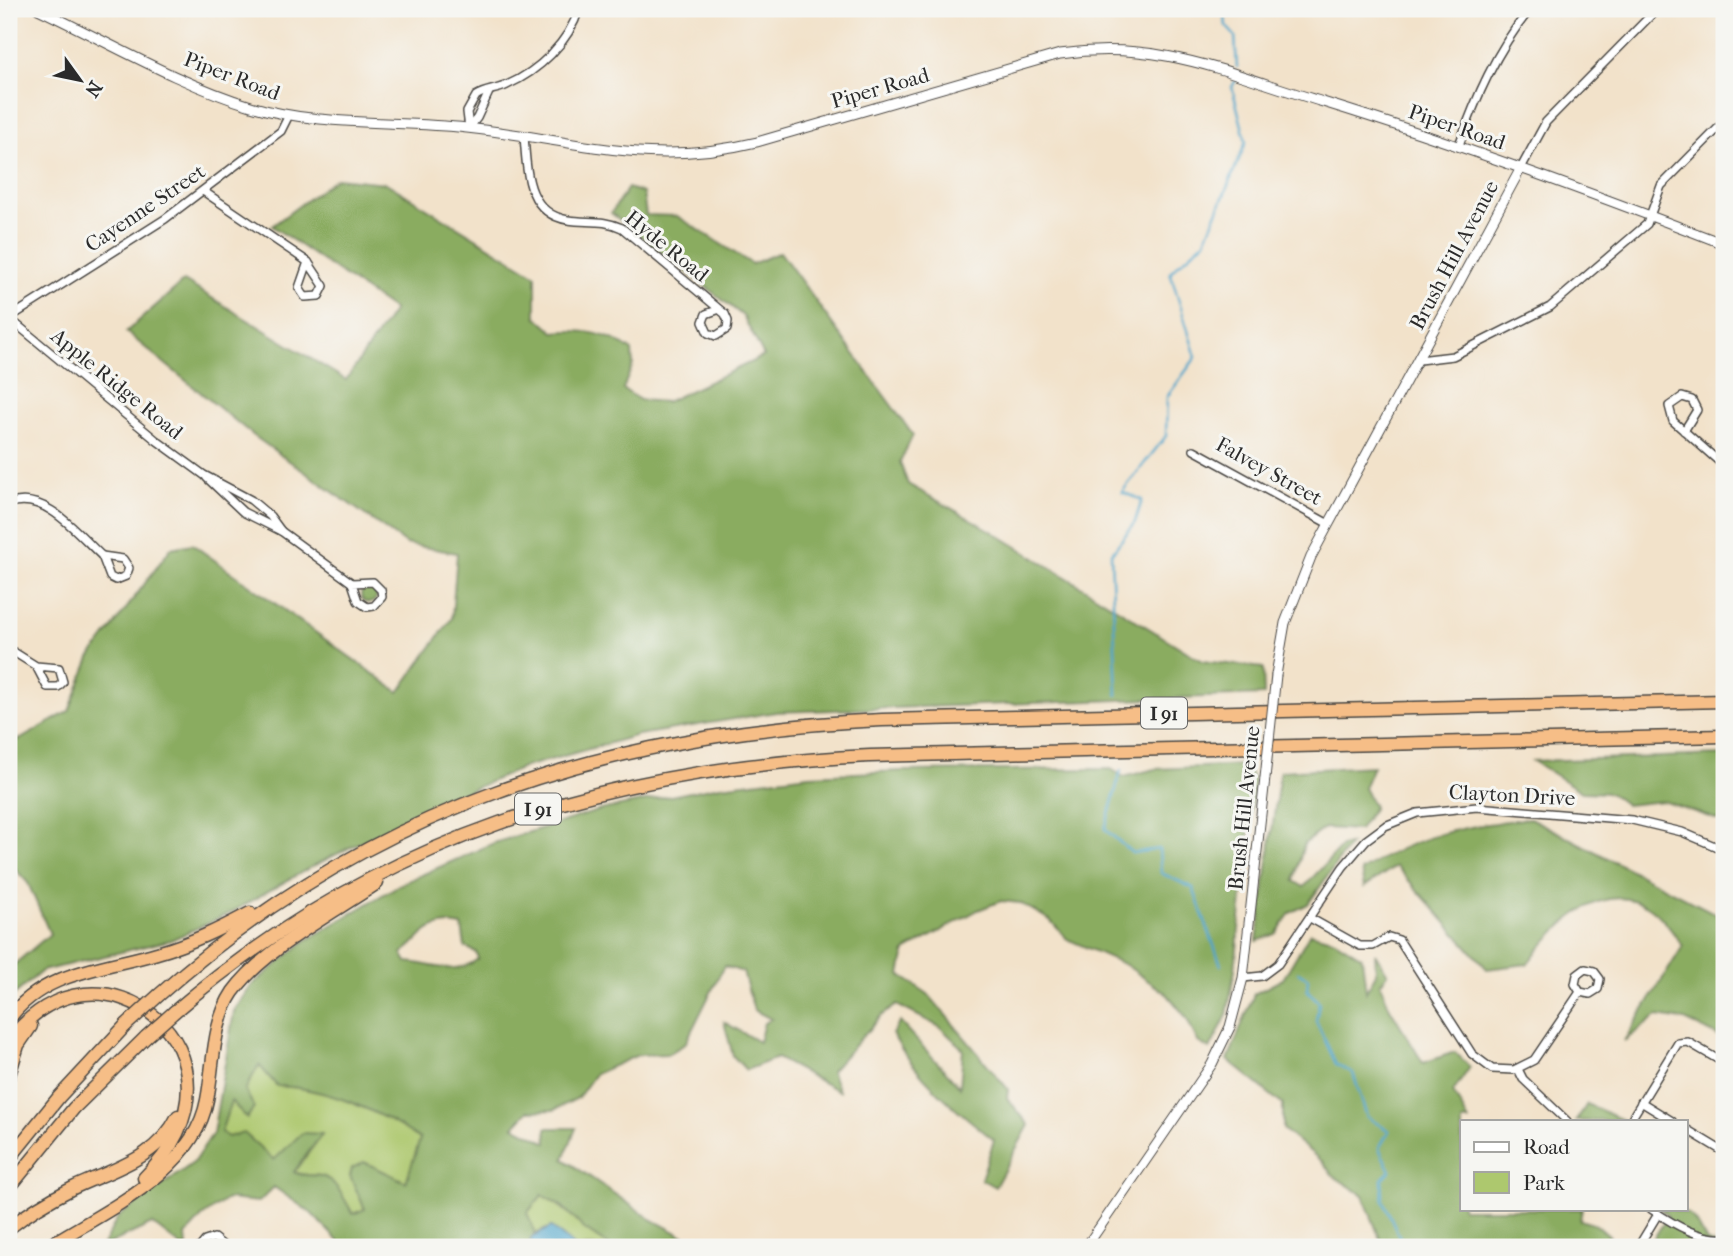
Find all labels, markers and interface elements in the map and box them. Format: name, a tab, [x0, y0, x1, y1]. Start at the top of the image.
north arrow	[46, 46, 116, 116]
street label: Piper Road	[181, 47, 284, 105]
street label: Piper Road	[828, 62, 932, 113]
text: N	[80, 77, 107, 101]
street label: Piper Road	[1405, 99, 1509, 155]
street label: Cayenne Street	[81, 159, 210, 257]
street label: Brush Hill Avenue	[1405, 176, 1503, 334]
street label: Hyde Road	[621, 205, 714, 287]
street label: Apple Ridge Road	[46, 323, 188, 445]
street label: Falvey Street	[1212, 432, 1327, 510]
road number: I 91	[1141, 698, 1187, 728]
street label: Brush Hill Avenue	[1223, 725, 1265, 891]
street label: Clayton Drive	[1448, 780, 1576, 810]
road number: I 91	[515, 794, 561, 824]
legend	[1460, 1120, 1688, 1210]
text: Road	[1523, 1135, 1570, 1159]
text: Park	[1523, 1171, 1565, 1195]

